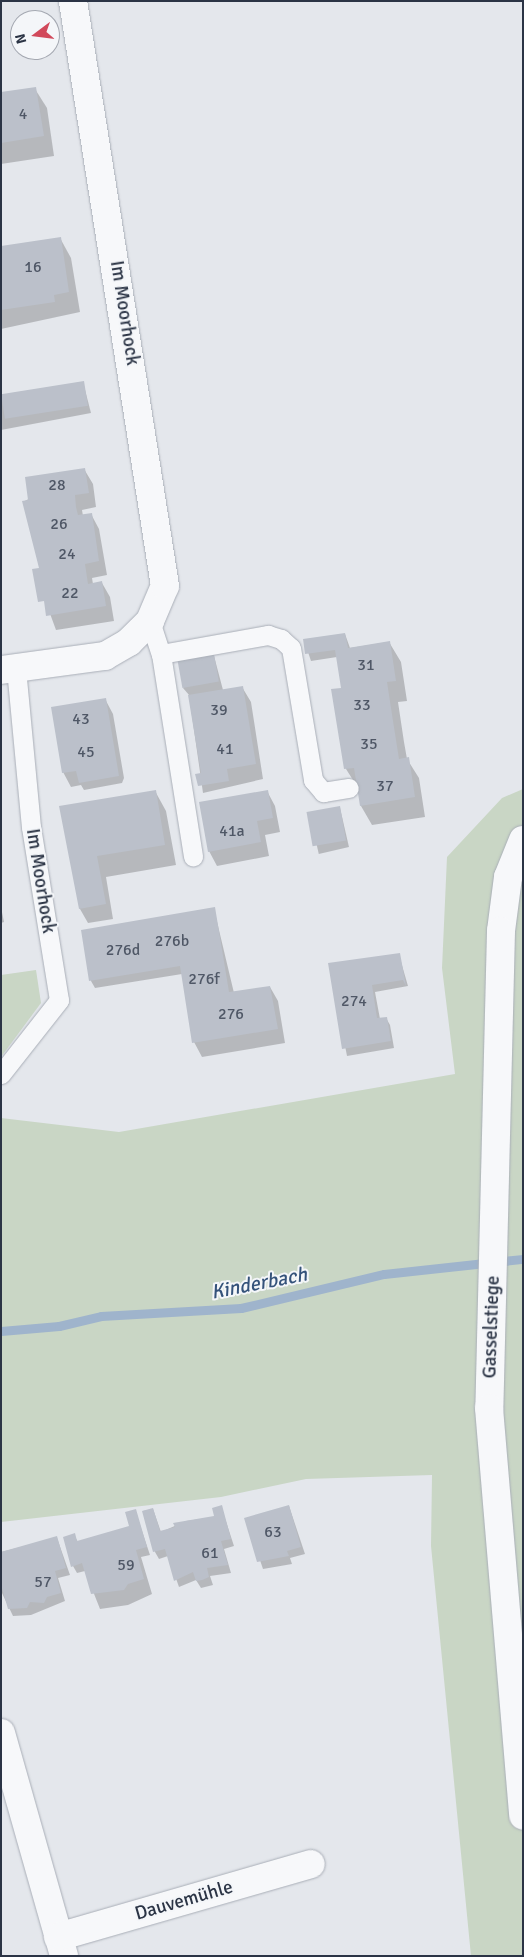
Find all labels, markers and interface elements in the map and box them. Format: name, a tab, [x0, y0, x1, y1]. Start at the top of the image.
north arrow	[10, 10, 60, 60]
text: N	[12, 32, 30, 46]
house number: 4	[19, 104, 27, 124]
house number: 16	[24, 257, 42, 277]
street label: Im Moorhock	[104, 259, 144, 367]
house number: 28	[48, 475, 66, 495]
house number: 26	[50, 514, 68, 534]
house number: 24	[58, 544, 76, 564]
house number: 22	[61, 583, 79, 603]
house number: 31	[357, 655, 375, 675]
house number: 33	[353, 695, 371, 715]
house number: 39	[210, 700, 228, 720]
house number: 43	[72, 709, 90, 729]
house number: 35	[360, 734, 378, 754]
house number: 41	[216, 739, 234, 759]
house number: 45	[77, 742, 95, 762]
house number: 37	[376, 776, 394, 796]
house number: 41a	[219, 821, 245, 841]
street label: Im Moorhock	[20, 827, 60, 935]
house number: 276b	[155, 931, 189, 951]
house number: 276d	[106, 940, 140, 960]
house number: 276f	[188, 969, 220, 989]
house number: 274	[341, 991, 367, 1011]
house number: 276	[218, 1004, 244, 1024]
water label: Kinderbach	[209, 1262, 309, 1304]
street label: Gasselstiege	[479, 1275, 505, 1379]
house number: 63	[264, 1522, 282, 1542]
house number: 61	[201, 1543, 219, 1563]
house number: 59	[117, 1555, 135, 1575]
house number: 57	[34, 1572, 52, 1592]
street label: Dauvemühle	[132, 1876, 236, 1926]

